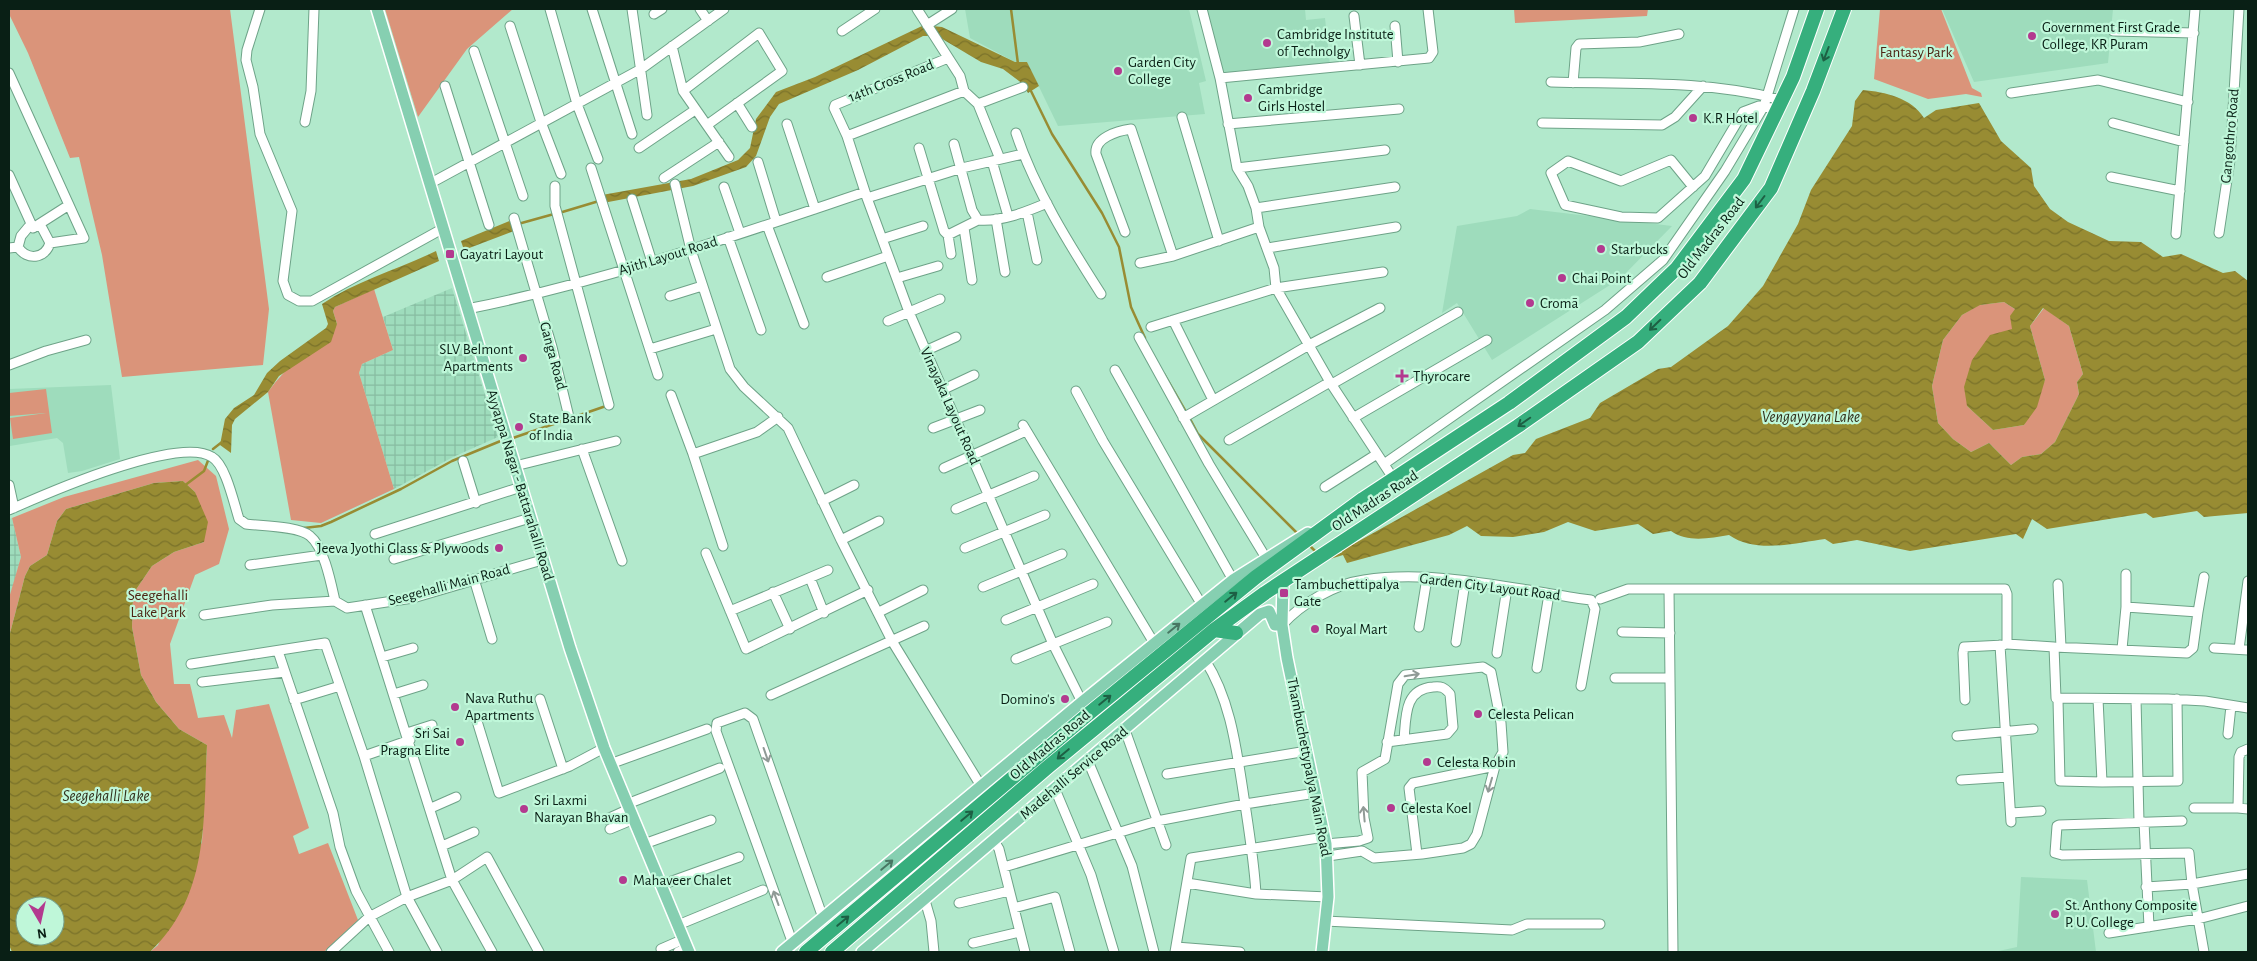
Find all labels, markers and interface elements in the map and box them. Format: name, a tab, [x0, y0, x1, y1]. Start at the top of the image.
place label: Government First Grade College, KR Puram	[2042, 20, 2180, 52]
place label: Cambridge Institute of Technolgy	[1277, 27, 1394, 59]
marker: Government First Grade College, KR Puram	[2026, 30, 2038, 42]
marker: Cambridge Institute of Technolgy	[1261, 37, 1273, 49]
park label: Fantasy Park	[1880, 45, 1952, 60]
one-way arrow	[1821, 46, 1831, 61]
place label: Garden City College	[1128, 55, 1197, 87]
street label: 14th Cross Road	[846, 57, 936, 105]
marker: Garden City College	[1112, 65, 1124, 77]
place label: Cambridge Girls Hostel	[1258, 82, 1325, 114]
street label: Gangothro Road	[2218, 88, 2242, 184]
marker: Cambridge Girls Hostel	[1242, 92, 1254, 104]
place label: K.R Hotel	[1703, 111, 1758, 126]
marker: K.R Hotel	[1687, 112, 1699, 124]
street label: Old Madras Road	[1675, 194, 1748, 282]
one-way arrow	[1755, 195, 1765, 209]
street label: Ajith Layout Road	[617, 234, 719, 278]
place label: Starbucks	[1611, 242, 1668, 257]
marker: Starbucks	[1595, 243, 1607, 255]
place label: Gayatri Layout	[460, 247, 544, 262]
marker: Gayatri Layout	[444, 248, 456, 260]
place label: Chai Point	[1572, 271, 1632, 286]
marker: Chai Point	[1556, 272, 1568, 284]
place label: Cromā	[1540, 296, 1579, 311]
marker: Cromā	[1524, 297, 1536, 309]
one-way arrow	[1649, 319, 1661, 331]
street label: Ganga Road	[537, 320, 569, 392]
place label: SLV Belmont Apartments	[439, 342, 513, 374]
street label: Vinayaka Layout Road	[917, 345, 983, 467]
marker: SLV Belmont Apartments	[517, 352, 529, 364]
marker: Thyrocare	[1395, 369, 1409, 383]
place label: Thyrocare	[1413, 369, 1471, 384]
street label: Ayyappa Nagar - Battarahalli Road	[484, 388, 556, 582]
water label: Vengayyana Lake	[1762, 409, 1860, 425]
place label: State Bank of India	[529, 411, 591, 443]
one-way arrow	[1518, 417, 1532, 427]
marker: State Bank of India	[513, 421, 525, 433]
street label: Old Madras Road	[1329, 468, 1421, 534]
place label: Jeeva Jyothi Glass & Plywoods	[317, 541, 489, 556]
marker: Jeeva Jyothi Glass & Plywoods	[493, 542, 505, 554]
street label: Seegehalli Main Road	[387, 561, 512, 608]
street label: Garden City Layout Road	[1419, 571, 1561, 603]
place label: Tambuchettipalya Gate	[1294, 577, 1400, 609]
marker: Tambuchettipalya Gate	[1278, 587, 1290, 599]
park label: Seegehalli Lake Park	[128, 588, 188, 620]
one-way arrow	[1224, 592, 1237, 603]
one-way arrow	[1167, 622, 1180, 633]
place label: Royal Mart	[1325, 622, 1388, 637]
marker: Royal Mart	[1309, 623, 1321, 635]
one-way arrow	[1404, 670, 1420, 680]
street label: Thambuchettypalya Main Road	[1284, 676, 1334, 858]
place label: Nava Ruthu Apartments	[465, 691, 534, 723]
place label: Domino's	[1000, 692, 1055, 707]
marker: Domino's	[1059, 693, 1071, 705]
one-way arrow	[1098, 695, 1111, 706]
marker: Nava Ruthu Apartments	[449, 701, 461, 713]
street label: Old Madras Road	[1007, 707, 1093, 783]
place label: Celesta Pelican	[1488, 707, 1574, 722]
marker: Celesta Pelican	[1472, 708, 1484, 720]
street label: Madehalli Service Road	[1017, 724, 1131, 822]
place label: Sri Sai Pragna Elite	[380, 726, 450, 758]
marker: Sri Sai Pragna Elite	[454, 736, 466, 748]
one-way arrow	[762, 746, 771, 762]
one-way arrow	[1057, 749, 1070, 760]
place label: Celesta Robin	[1437, 755, 1516, 770]
marker: Celesta Robin	[1421, 756, 1433, 768]
one-way arrow	[1484, 776, 1494, 792]
water label: Seegehalli Lake	[63, 788, 149, 804]
place label: Sri Laxmi Narayan Bhavan	[534, 793, 629, 825]
place label: Celesta Koel	[1401, 801, 1472, 816]
marker: Celesta Koel	[1385, 802, 1397, 814]
marker: Sri Laxmi Narayan Bhavan	[518, 803, 530, 815]
one-way arrow	[1360, 807, 1369, 823]
one-way arrow	[961, 810, 974, 822]
one-way arrow	[880, 859, 893, 870]
place label: Mahaveer Chalet	[633, 873, 732, 888]
marker: Mahaveer Chalet	[617, 874, 629, 886]
one-way arrow	[771, 891, 780, 906]
north arrow	[15, 896, 65, 946]
place label: St. Anthony Composite P. U. College	[2065, 898, 2197, 930]
marker: St. Anthony Composite P. U. College	[2049, 908, 2061, 920]
one-way arrow	[837, 915, 850, 926]
text: N	[36, 925, 48, 941]

